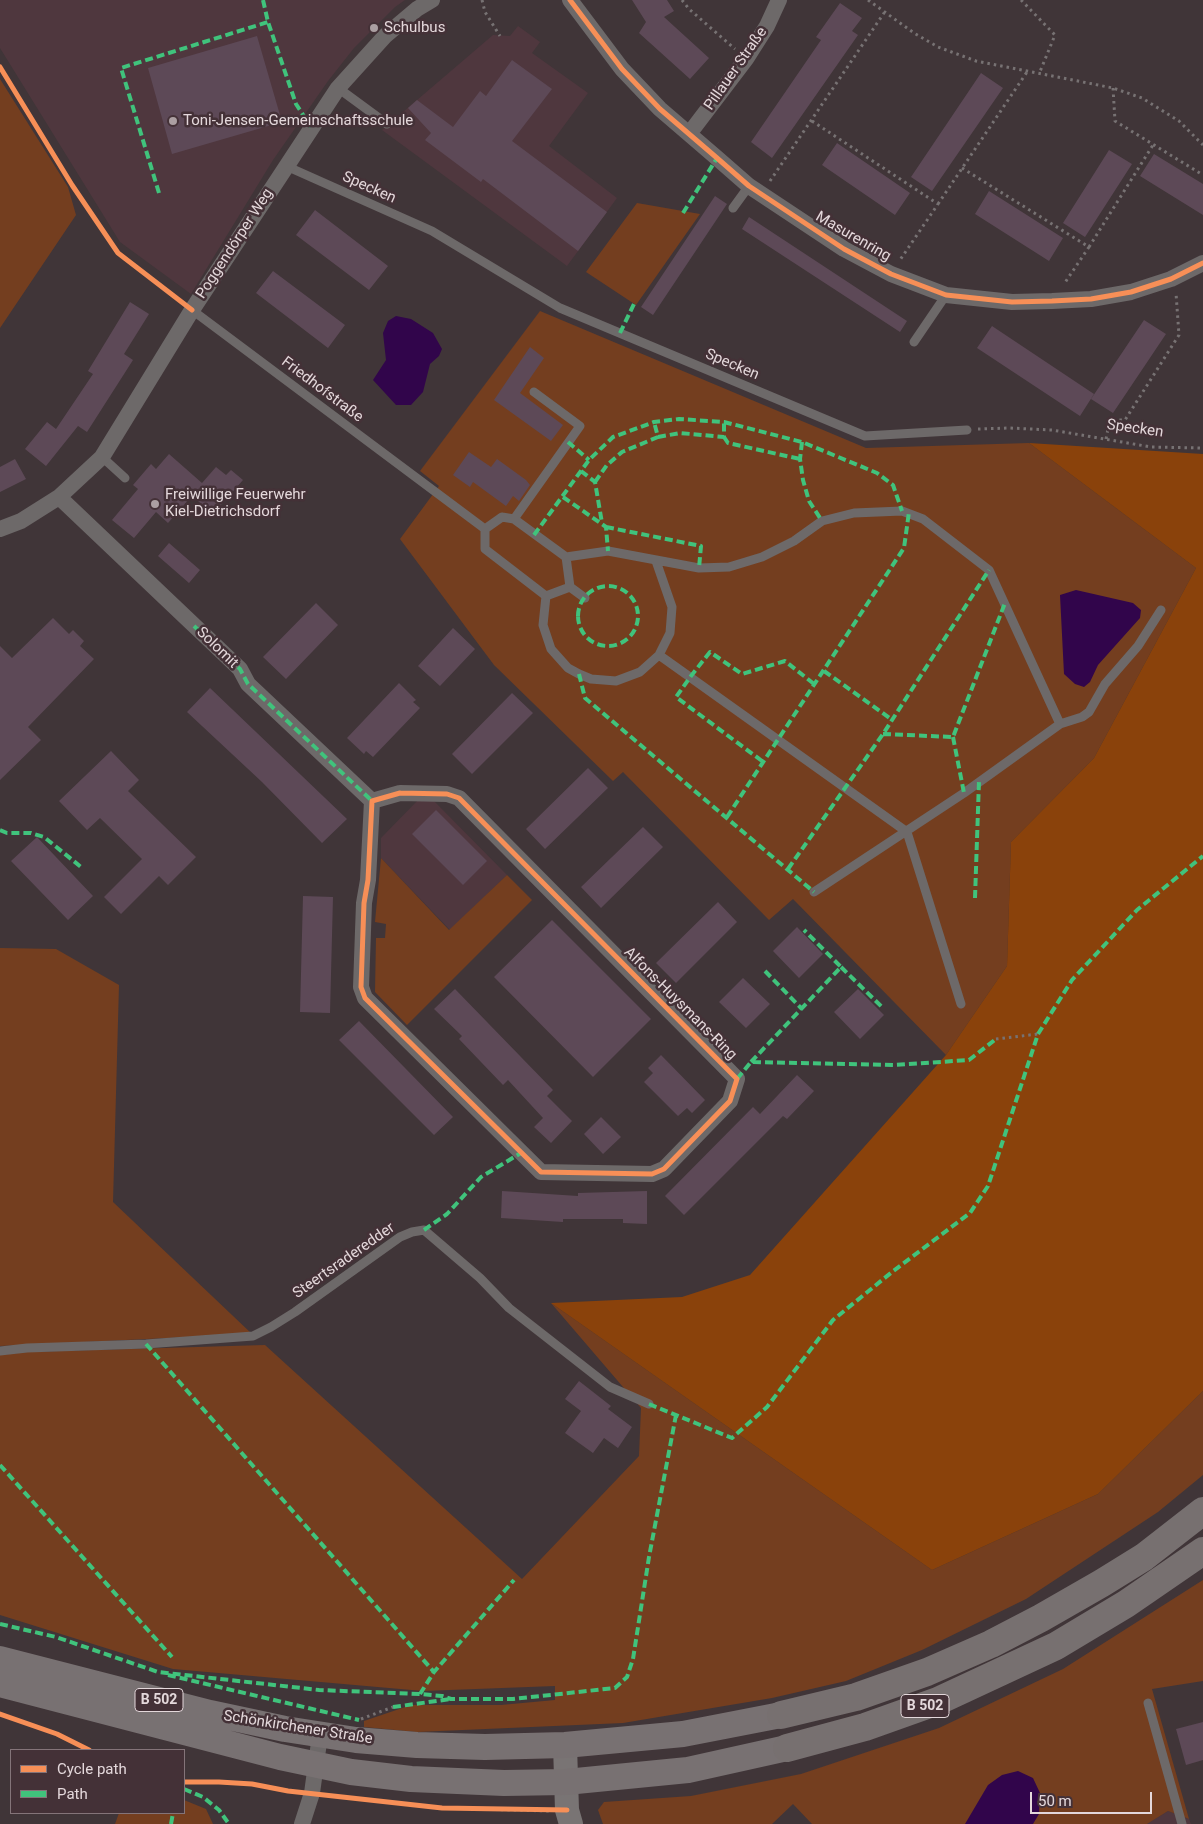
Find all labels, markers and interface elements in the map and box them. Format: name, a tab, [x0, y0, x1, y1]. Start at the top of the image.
place label: Schulbus	[384, 19, 445, 37]
marker: Schulbus	[368, 22, 380, 34]
street label: Pillauer Straße	[701, 24, 771, 114]
place label: Toni-Jensen-Gemeinschaftsschule	[183, 112, 413, 130]
marker: Toni-Jensen-Gemeinschaftsschule	[167, 115, 179, 127]
street label: Specken	[339, 168, 399, 208]
street label: Poggendörper Weg	[193, 186, 277, 302]
street label: Masurenring	[812, 208, 894, 266]
street label: Specken	[702, 346, 762, 384]
street label: Friedhofstraße	[278, 353, 366, 427]
street label: Specken	[1106, 416, 1164, 442]
place label: Freiwillige Feuerwehr Kiel-Dietrichsdorf	[165, 486, 306, 521]
marker: Freiwillige Feuerwehr Kiel-Dietrichsdorf	[149, 498, 161, 510]
street label: Solomit	[192, 624, 242, 672]
street label: Alfons-Huysmans-Ring	[620, 944, 740, 1064]
street label: Steertsraderedder	[290, 1219, 398, 1303]
road number: B 502	[135, 1688, 183, 1712]
road number: B 502	[901, 1694, 949, 1718]
street label: Schönkirchener Straße	[222, 1707, 374, 1749]
legend	[10, 1749, 185, 1814]
text: Cycle path	[57, 1760, 127, 1778]
scale bar	[1033, 1782, 1156, 1814]
text: Path	[57, 1785, 88, 1803]
text: 50 m	[1038, 1792, 1072, 1810]

